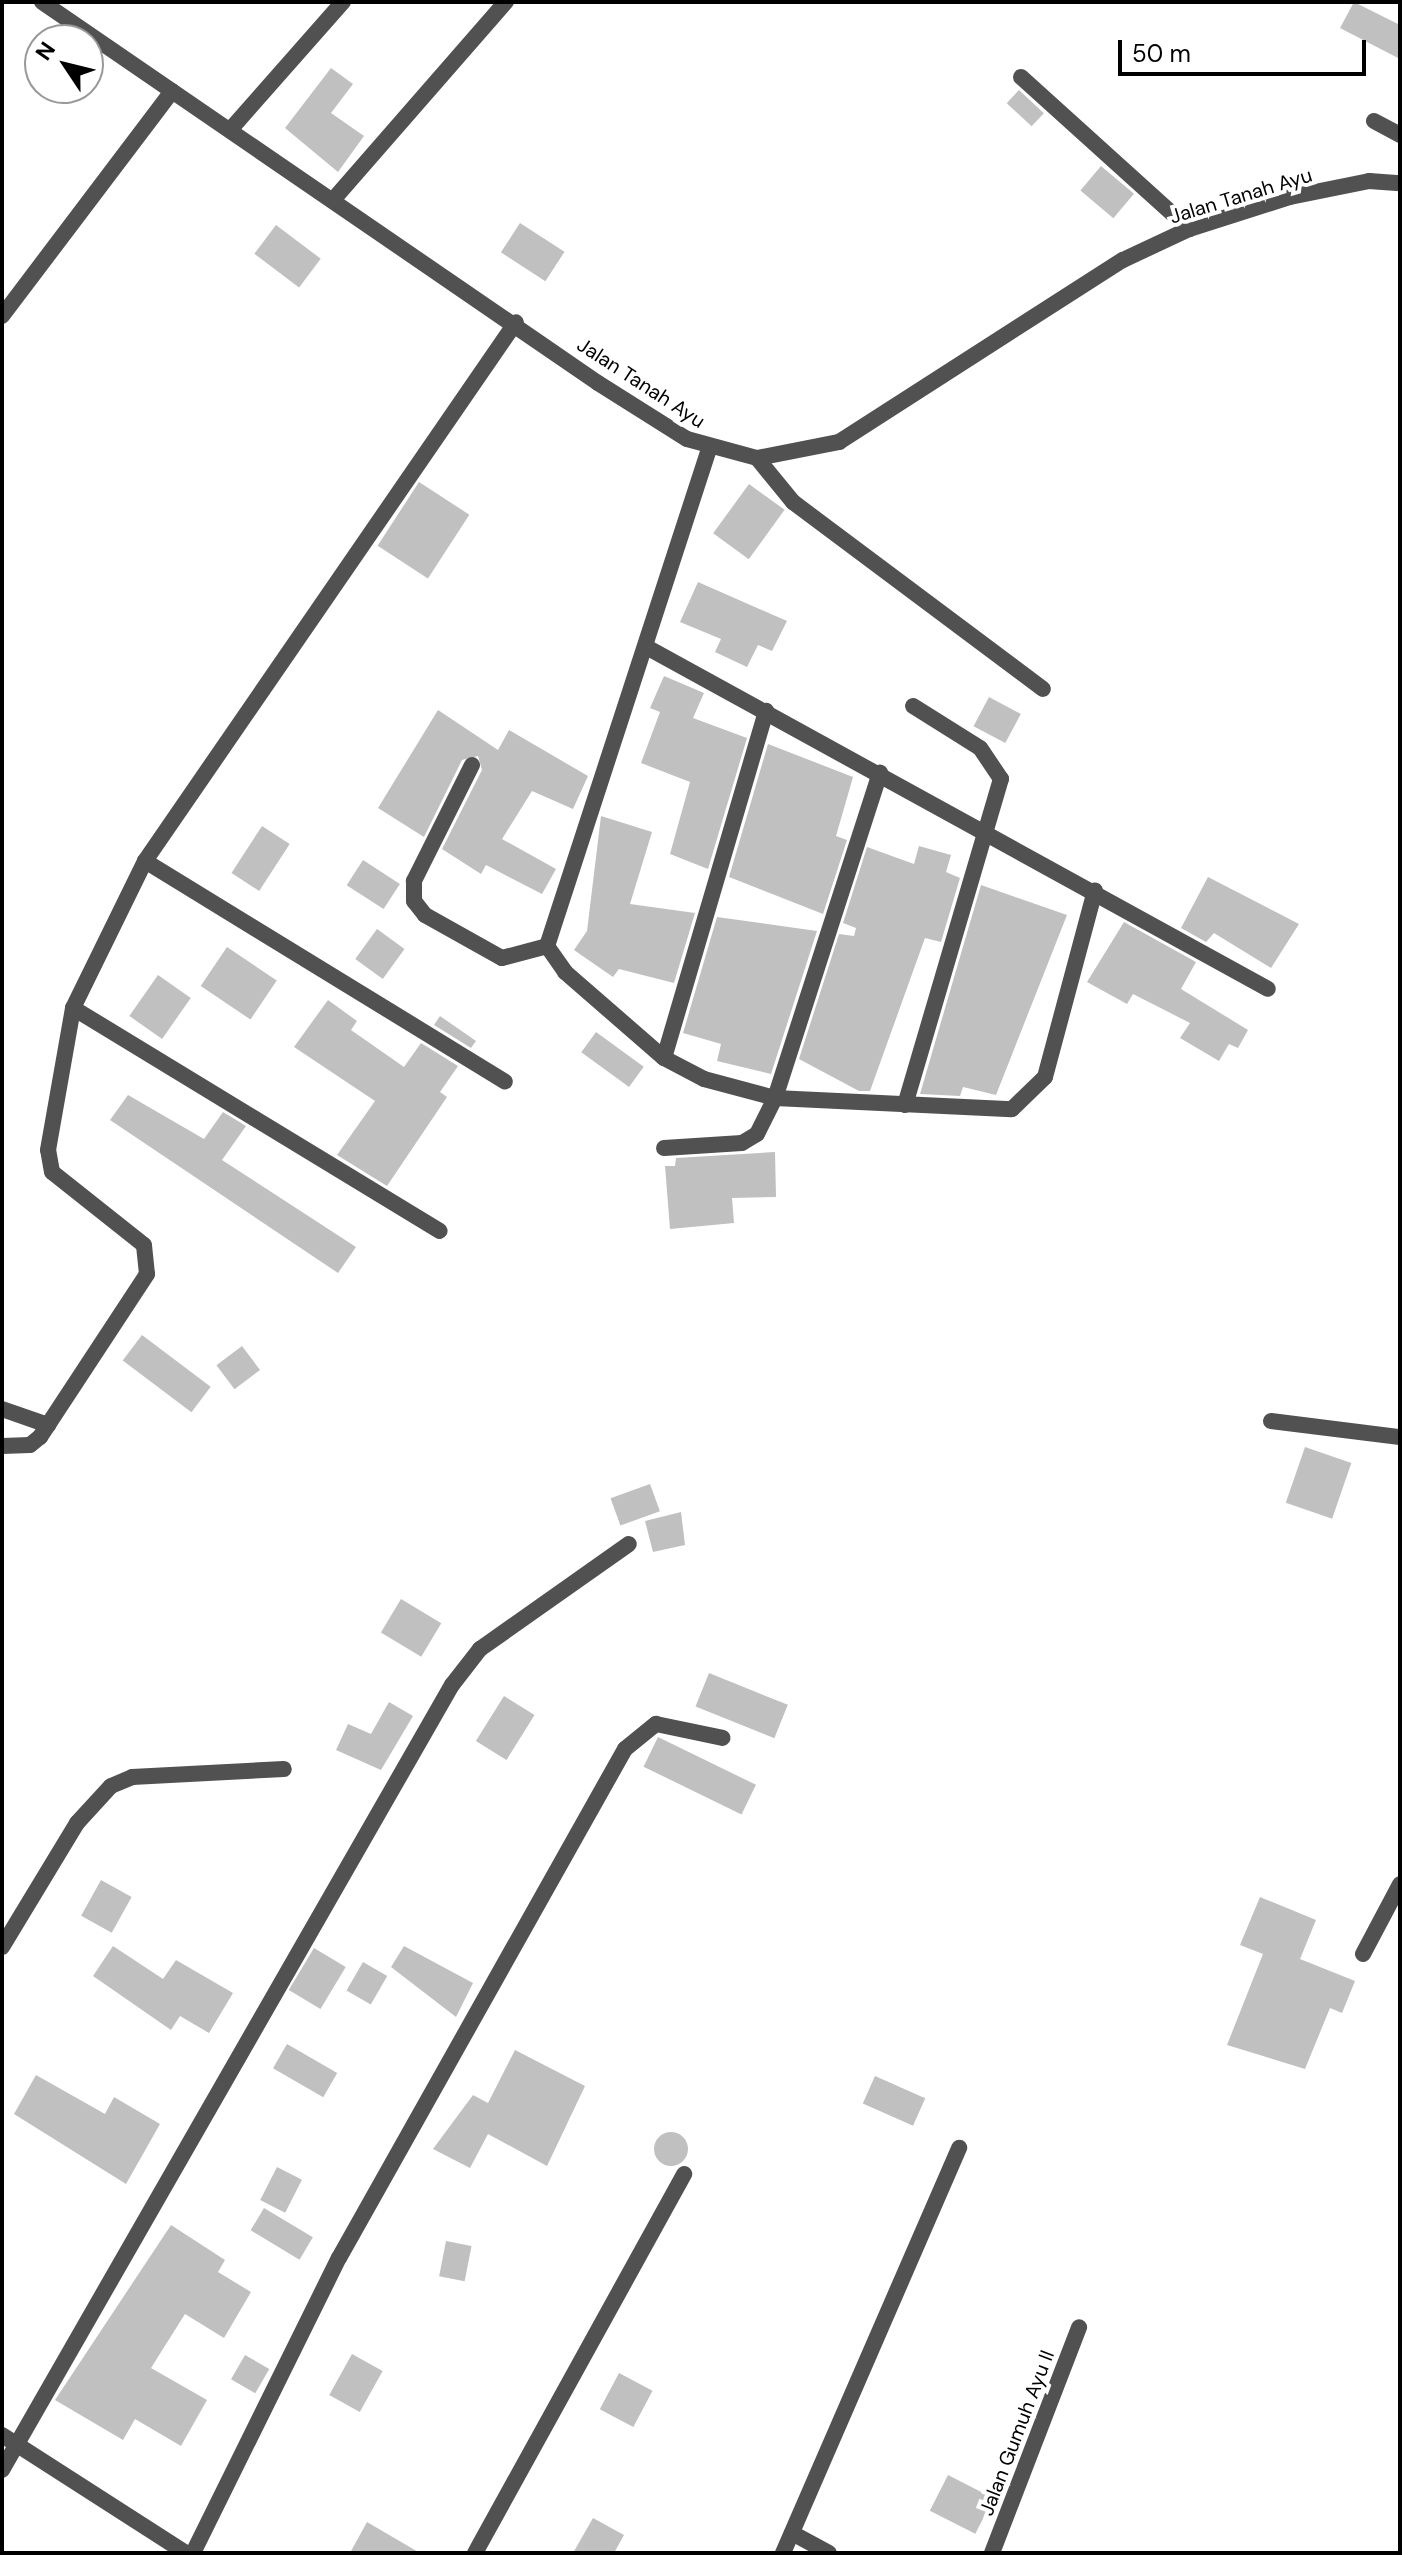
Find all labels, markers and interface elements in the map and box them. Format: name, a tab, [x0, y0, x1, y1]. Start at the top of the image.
north arrow	[24, 24, 104, 104]
scale bar	[1122, 24, 1370, 74]
text: N	[29, 36, 62, 66]
text: 50 m	[1132, 38, 1191, 69]
street label: Jalan Tanah Ayu	[1167, 163, 1315, 229]
street label: Jalan Tanah Ayu	[573, 333, 709, 433]
street label: Jalan Gumuh Ayu II	[974, 2347, 1060, 2519]

